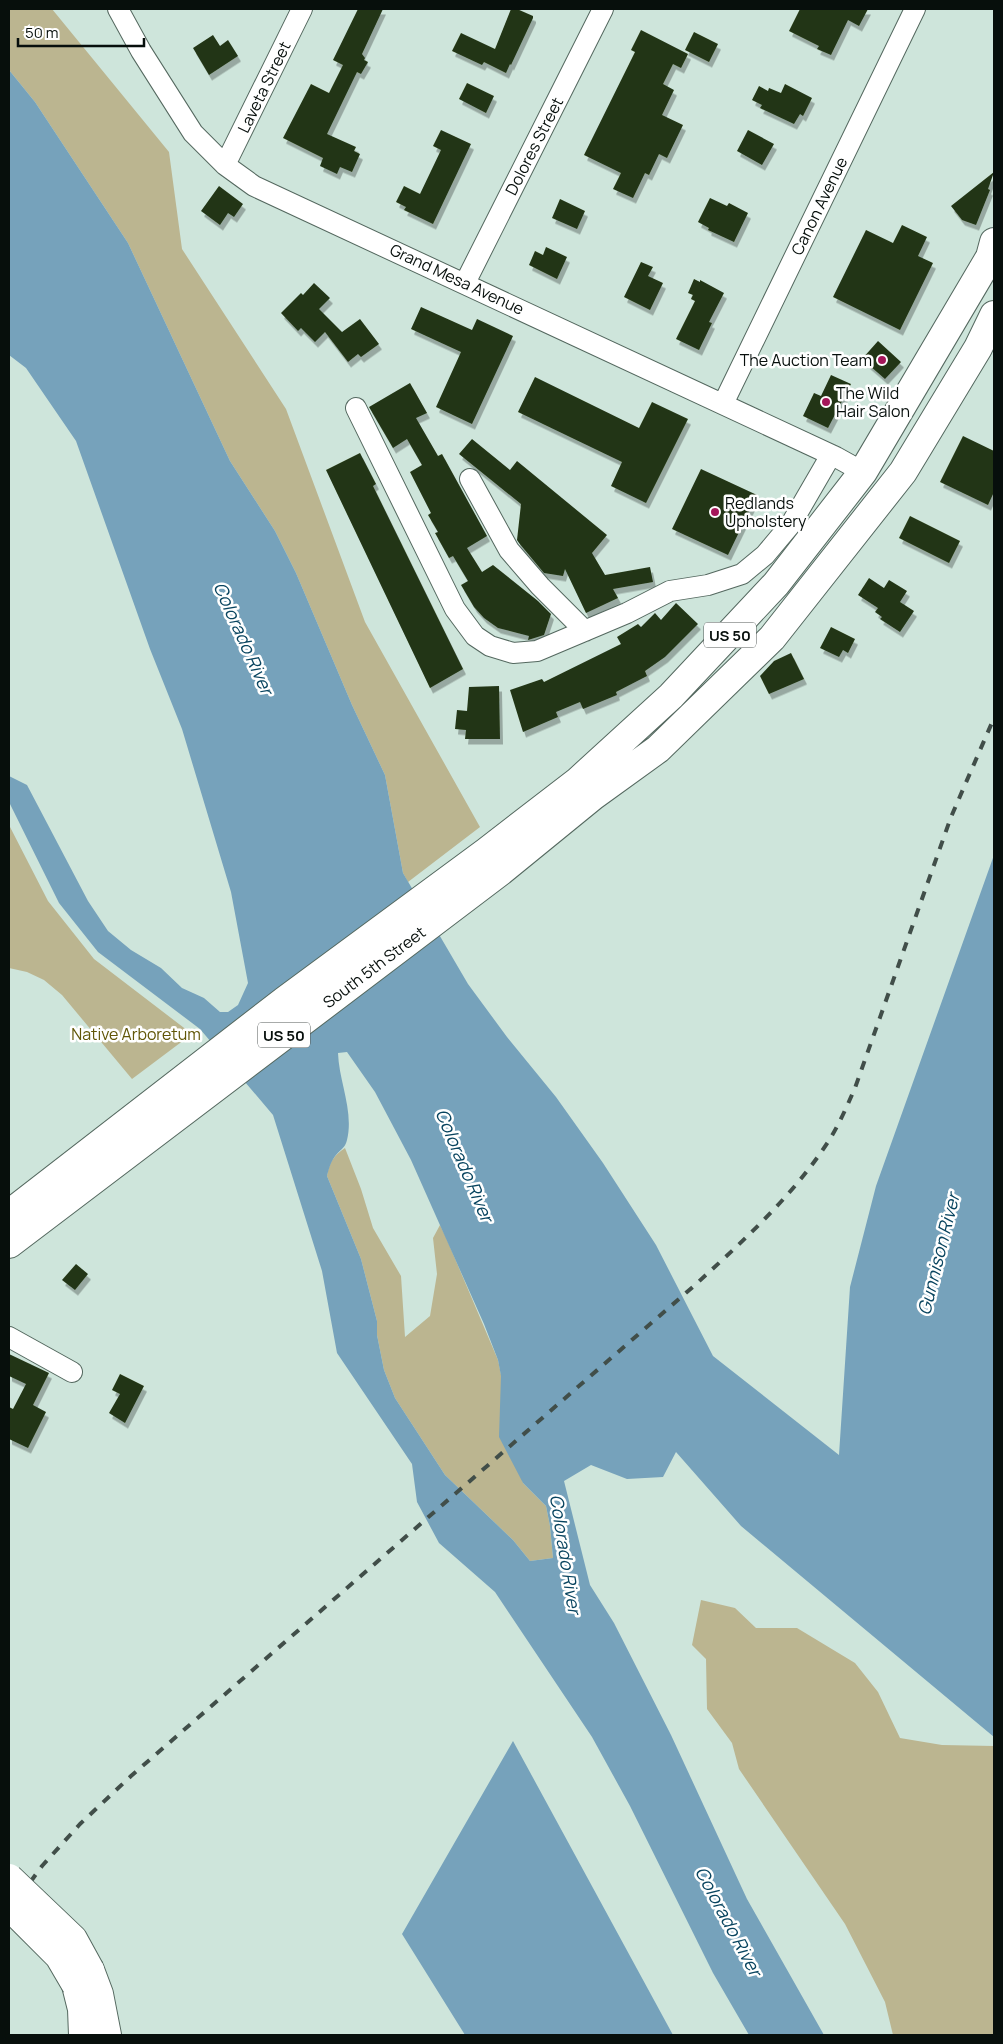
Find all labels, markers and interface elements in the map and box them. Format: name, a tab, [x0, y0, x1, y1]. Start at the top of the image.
scale bar	[18, 15, 144, 47]
text: 50 m	[25, 22, 59, 43]
street label: Laveta Street	[232, 38, 296, 136]
street label: Dolores Street	[500, 93, 568, 199]
street label: Canon Avenue	[786, 153, 852, 259]
street label: Grand Mesa Avenue	[386, 238, 528, 320]
place label: The Auction Team	[740, 349, 872, 371]
marker: The Auction Team	[876, 354, 888, 366]
place label: The Wild Hair Salon	[836, 382, 910, 422]
marker: The Wild Hair Salon	[820, 396, 832, 408]
place label: Redlands Upholstery	[725, 492, 807, 532]
marker: Redlands Upholstery	[709, 506, 721, 518]
water label: Colorado River	[208, 578, 281, 700]
road number: US 50	[704, 622, 756, 648]
street label: South 5th Street	[318, 921, 430, 1013]
road number: US 50	[258, 1022, 310, 1048]
park label: Native Arboretum	[71, 1023, 201, 1045]
water label: Colorado River	[430, 1105, 501, 1228]
water label: Gunnison River	[911, 1188, 965, 1317]
water label: Colorado River	[545, 1492, 588, 1618]
water label: Colorado River	[690, 1862, 769, 1982]

